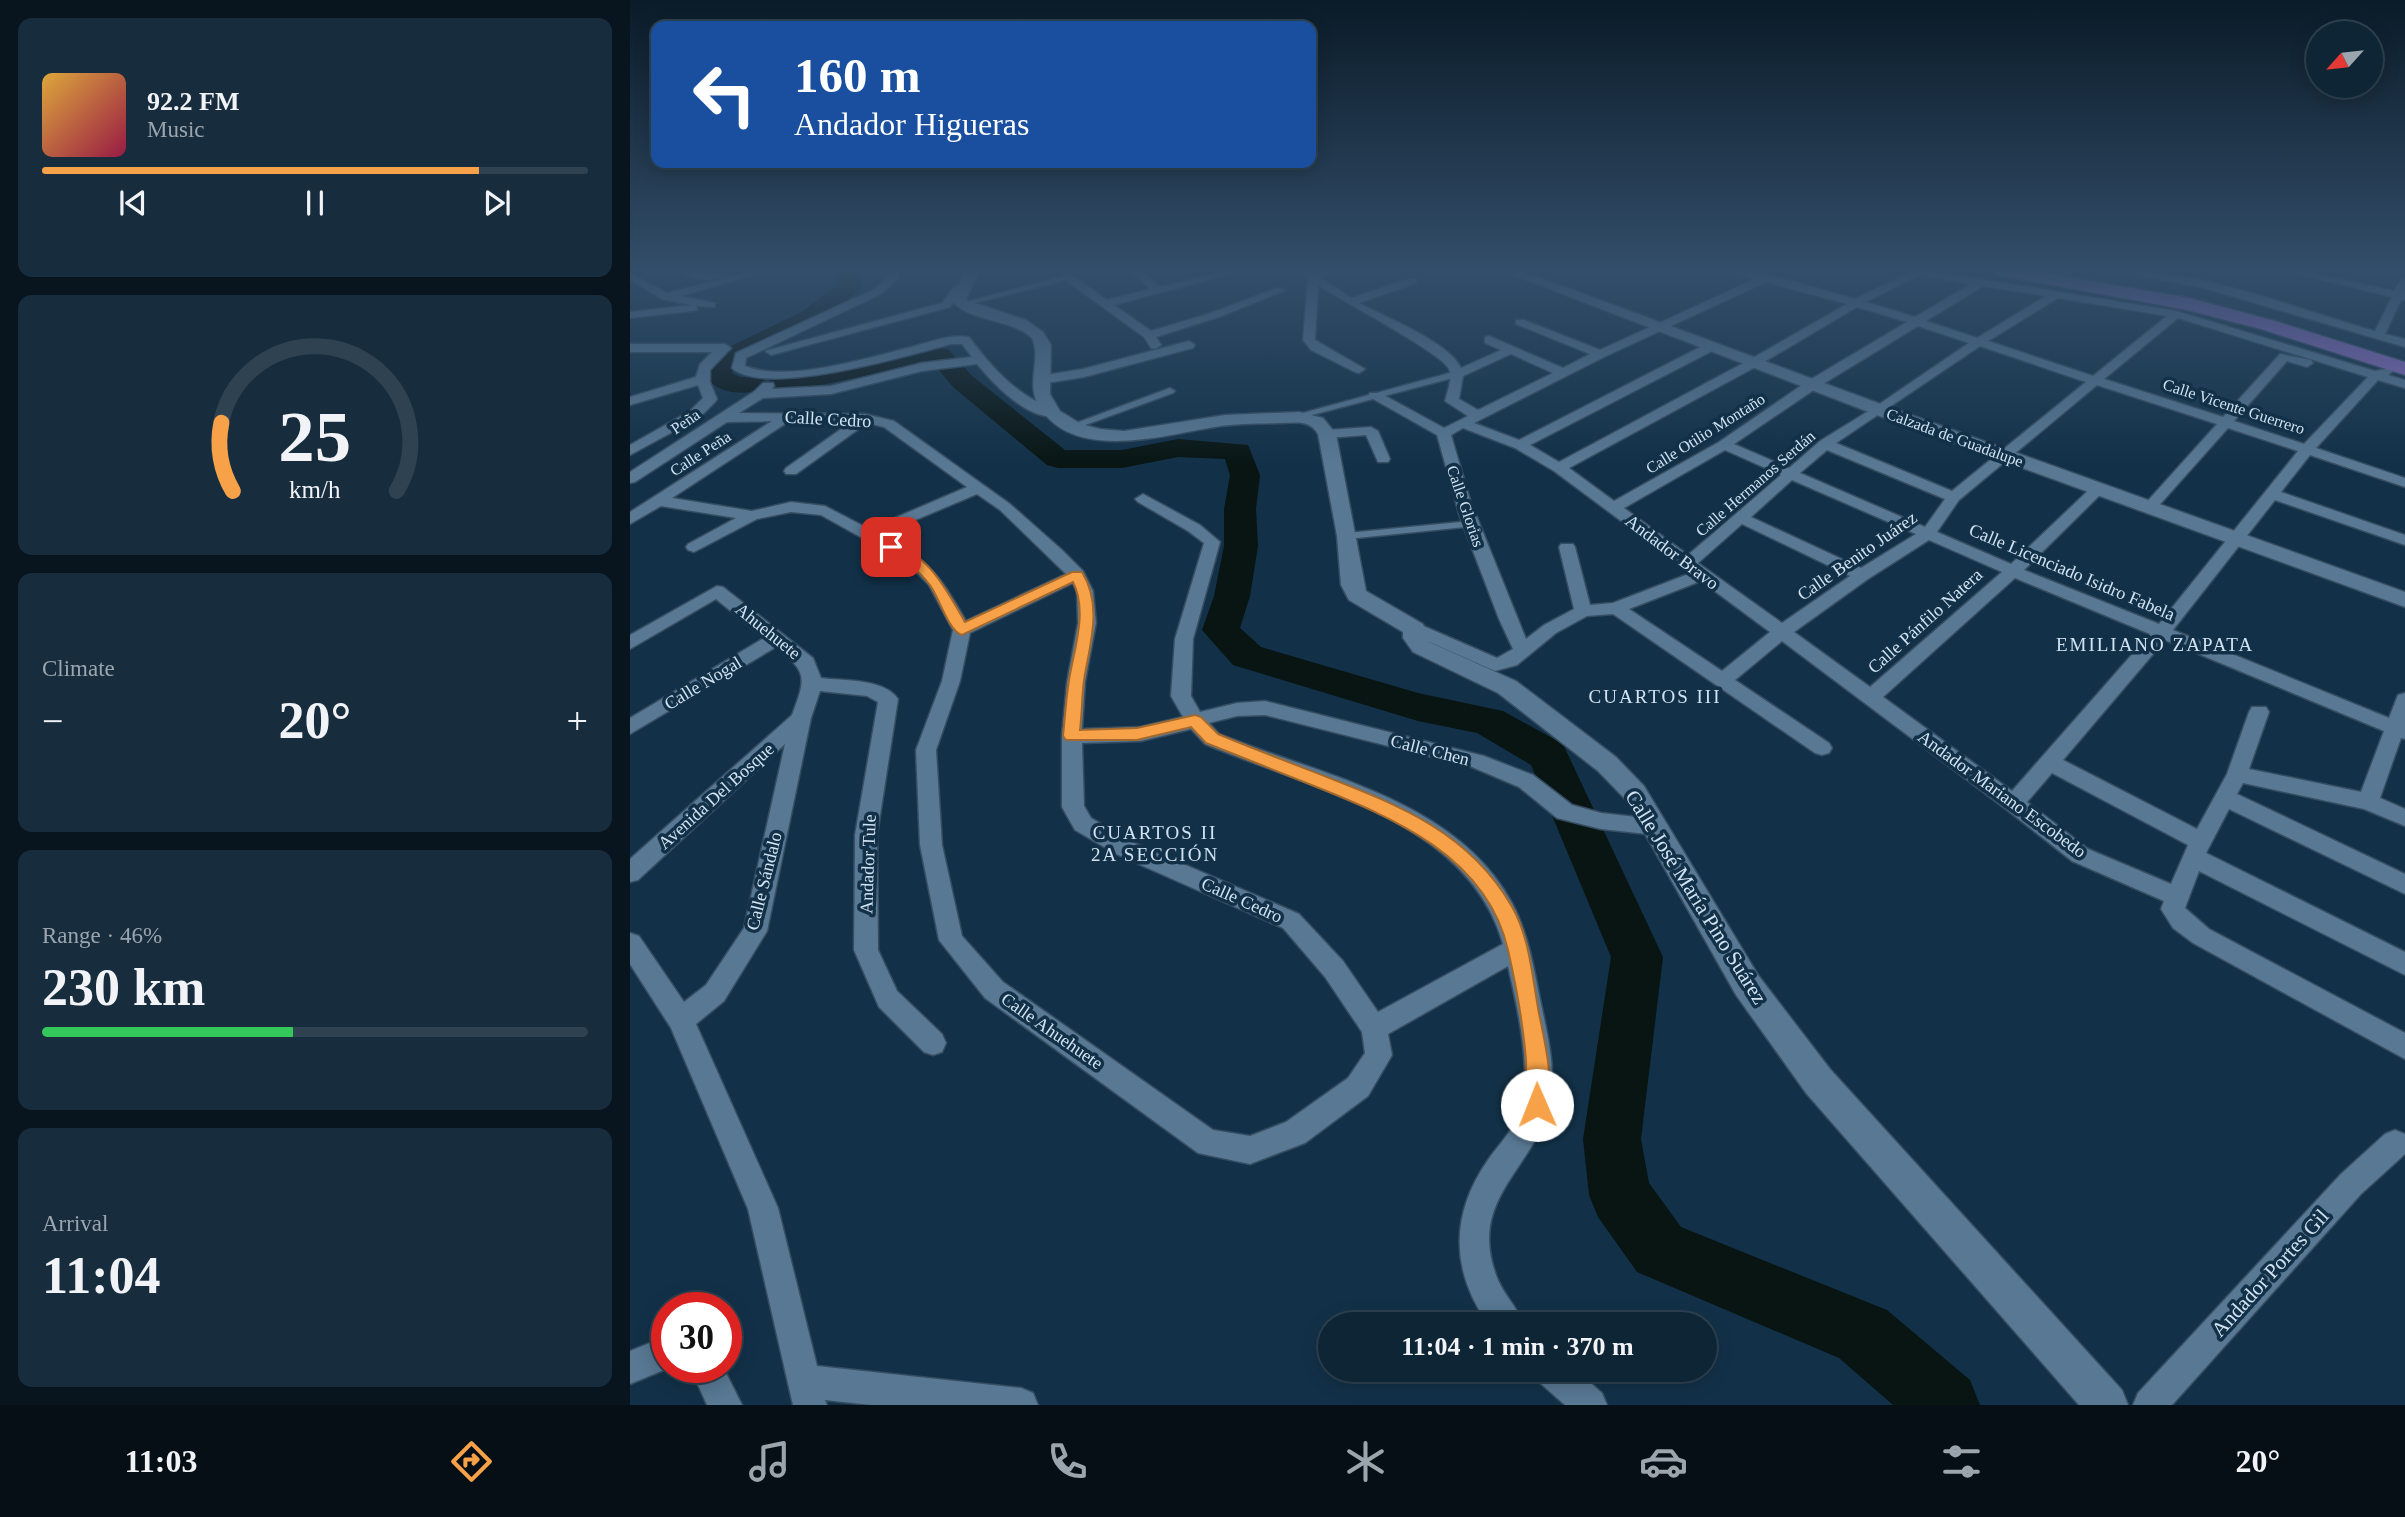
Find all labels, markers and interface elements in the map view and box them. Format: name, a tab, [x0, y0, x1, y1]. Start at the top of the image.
north arrow	[2306, 21, 2384, 98]
map controls	[2306, 21, 2383, 98]
text: 160 m	[794, 48, 921, 103]
icon: left	[679, 49, 770, 140]
text: 92.2 FM	[147, 87, 239, 116]
text: Andador Higueras	[794, 106, 1029, 142]
text: Music	[147, 117, 205, 142]
icon: previous	[114, 184, 152, 222]
icon: pause	[296, 184, 334, 222]
icon: next	[478, 184, 516, 222]
street label: Calle Vicente Guerrero	[2161, 376, 2307, 437]
street label: Calle Otilio Montaño	[1643, 390, 1768, 477]
text: 25	[279, 397, 351, 478]
street label: Calzada de Guadalupe	[1884, 405, 2025, 471]
street label: Peña	[668, 406, 703, 437]
street label: Calle Cedro	[784, 407, 872, 431]
street label: Calle Hermanos Serdán	[1692, 427, 1818, 540]
street label: Calle Peña	[667, 428, 734, 479]
street label: Calle Glorias	[1444, 463, 1487, 549]
text: km/h	[289, 476, 341, 503]
street label: Calle Benito Juárez	[1794, 507, 1920, 605]
street label: Andador Bravo	[1621, 510, 1723, 594]
pin	[861, 517, 921, 577]
street label: Calle Licenciado Isidro Fabela	[1966, 520, 2178, 624]
icon: arrive	[872, 528, 910, 566]
street label: Calle Pánfilo Natera	[1864, 564, 1986, 678]
street label: Ahuehuete	[731, 599, 805, 663]
district label: EMILIANO ZAPATA	[2056, 634, 2254, 655]
street label: Calle Nogal	[661, 652, 745, 714]
text: Climate	[42, 656, 115, 681]
district label: CUARTOS III	[1589, 686, 1721, 707]
text: 20°	[279, 692, 351, 749]
text: −	[42, 700, 63, 742]
text: +	[567, 700, 588, 742]
street label: Andador Mariano Escobedo	[1914, 726, 2090, 862]
street label: Calle Chen	[1389, 731, 1471, 769]
street label: Avenida Del Bosque	[654, 739, 778, 853]
street label: Calle José María Pino Suárez	[1620, 786, 1772, 1008]
street label: Andador Tule	[856, 814, 880, 914]
district label: CUARTOS II 2A SECCIÓN	[1091, 822, 1219, 865]
street label: Calle Sándalo	[742, 830, 786, 932]
street label: Calle Cedro	[1198, 873, 1286, 927]
text: Range · 46%	[42, 923, 162, 948]
text: 230 km	[42, 959, 205, 1016]
street label: Calle Ahuehuete	[997, 989, 1107, 1073]
position arrow	[1500, 1068, 1574, 1142]
street label: Andador Portes Gil	[2206, 1204, 2334, 1342]
text: Arrival	[42, 1211, 108, 1236]
text: 11:04	[42, 1247, 160, 1304]
speed limit sign: 30	[651, 1292, 742, 1383]
text: 11:04 · 1 min · 370 m	[1401, 1332, 1634, 1361]
icon: directions	[447, 1437, 496, 1486]
icon: music	[745, 1437, 794, 1486]
icon: phone	[1043, 1437, 1092, 1486]
icon: climate	[1341, 1437, 1390, 1486]
icon: car	[1639, 1437, 1688, 1486]
icon: filters	[1937, 1437, 1986, 1486]
text: 11:03	[125, 1443, 197, 1479]
text: 20°	[2236, 1443, 2280, 1479]

